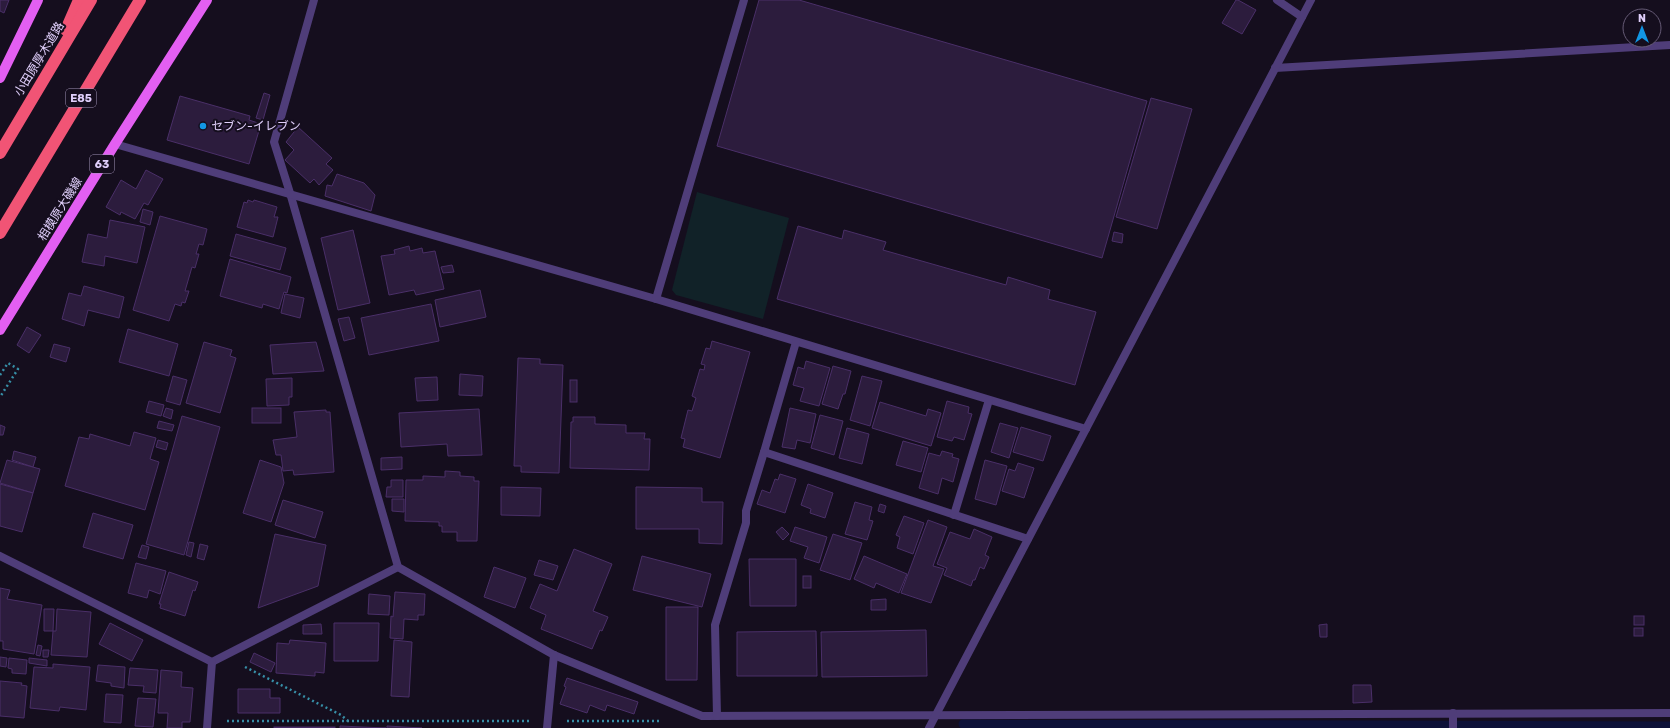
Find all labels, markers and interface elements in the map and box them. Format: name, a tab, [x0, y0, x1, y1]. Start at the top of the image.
north arrow	[1622, 8, 1662, 48]
text: N	[1638, 12, 1646, 25]
street label: 小田原厚木道路	[11, 19, 67, 99]
road number: E85	[66, 89, 96, 107]
place label: セブン-イレブン	[211, 119, 301, 133]
marker: セブン-イレブン	[198, 121, 208, 131]
road number: 63	[90, 155, 114, 173]
street label: 相模原大磯線	[35, 175, 85, 243]

